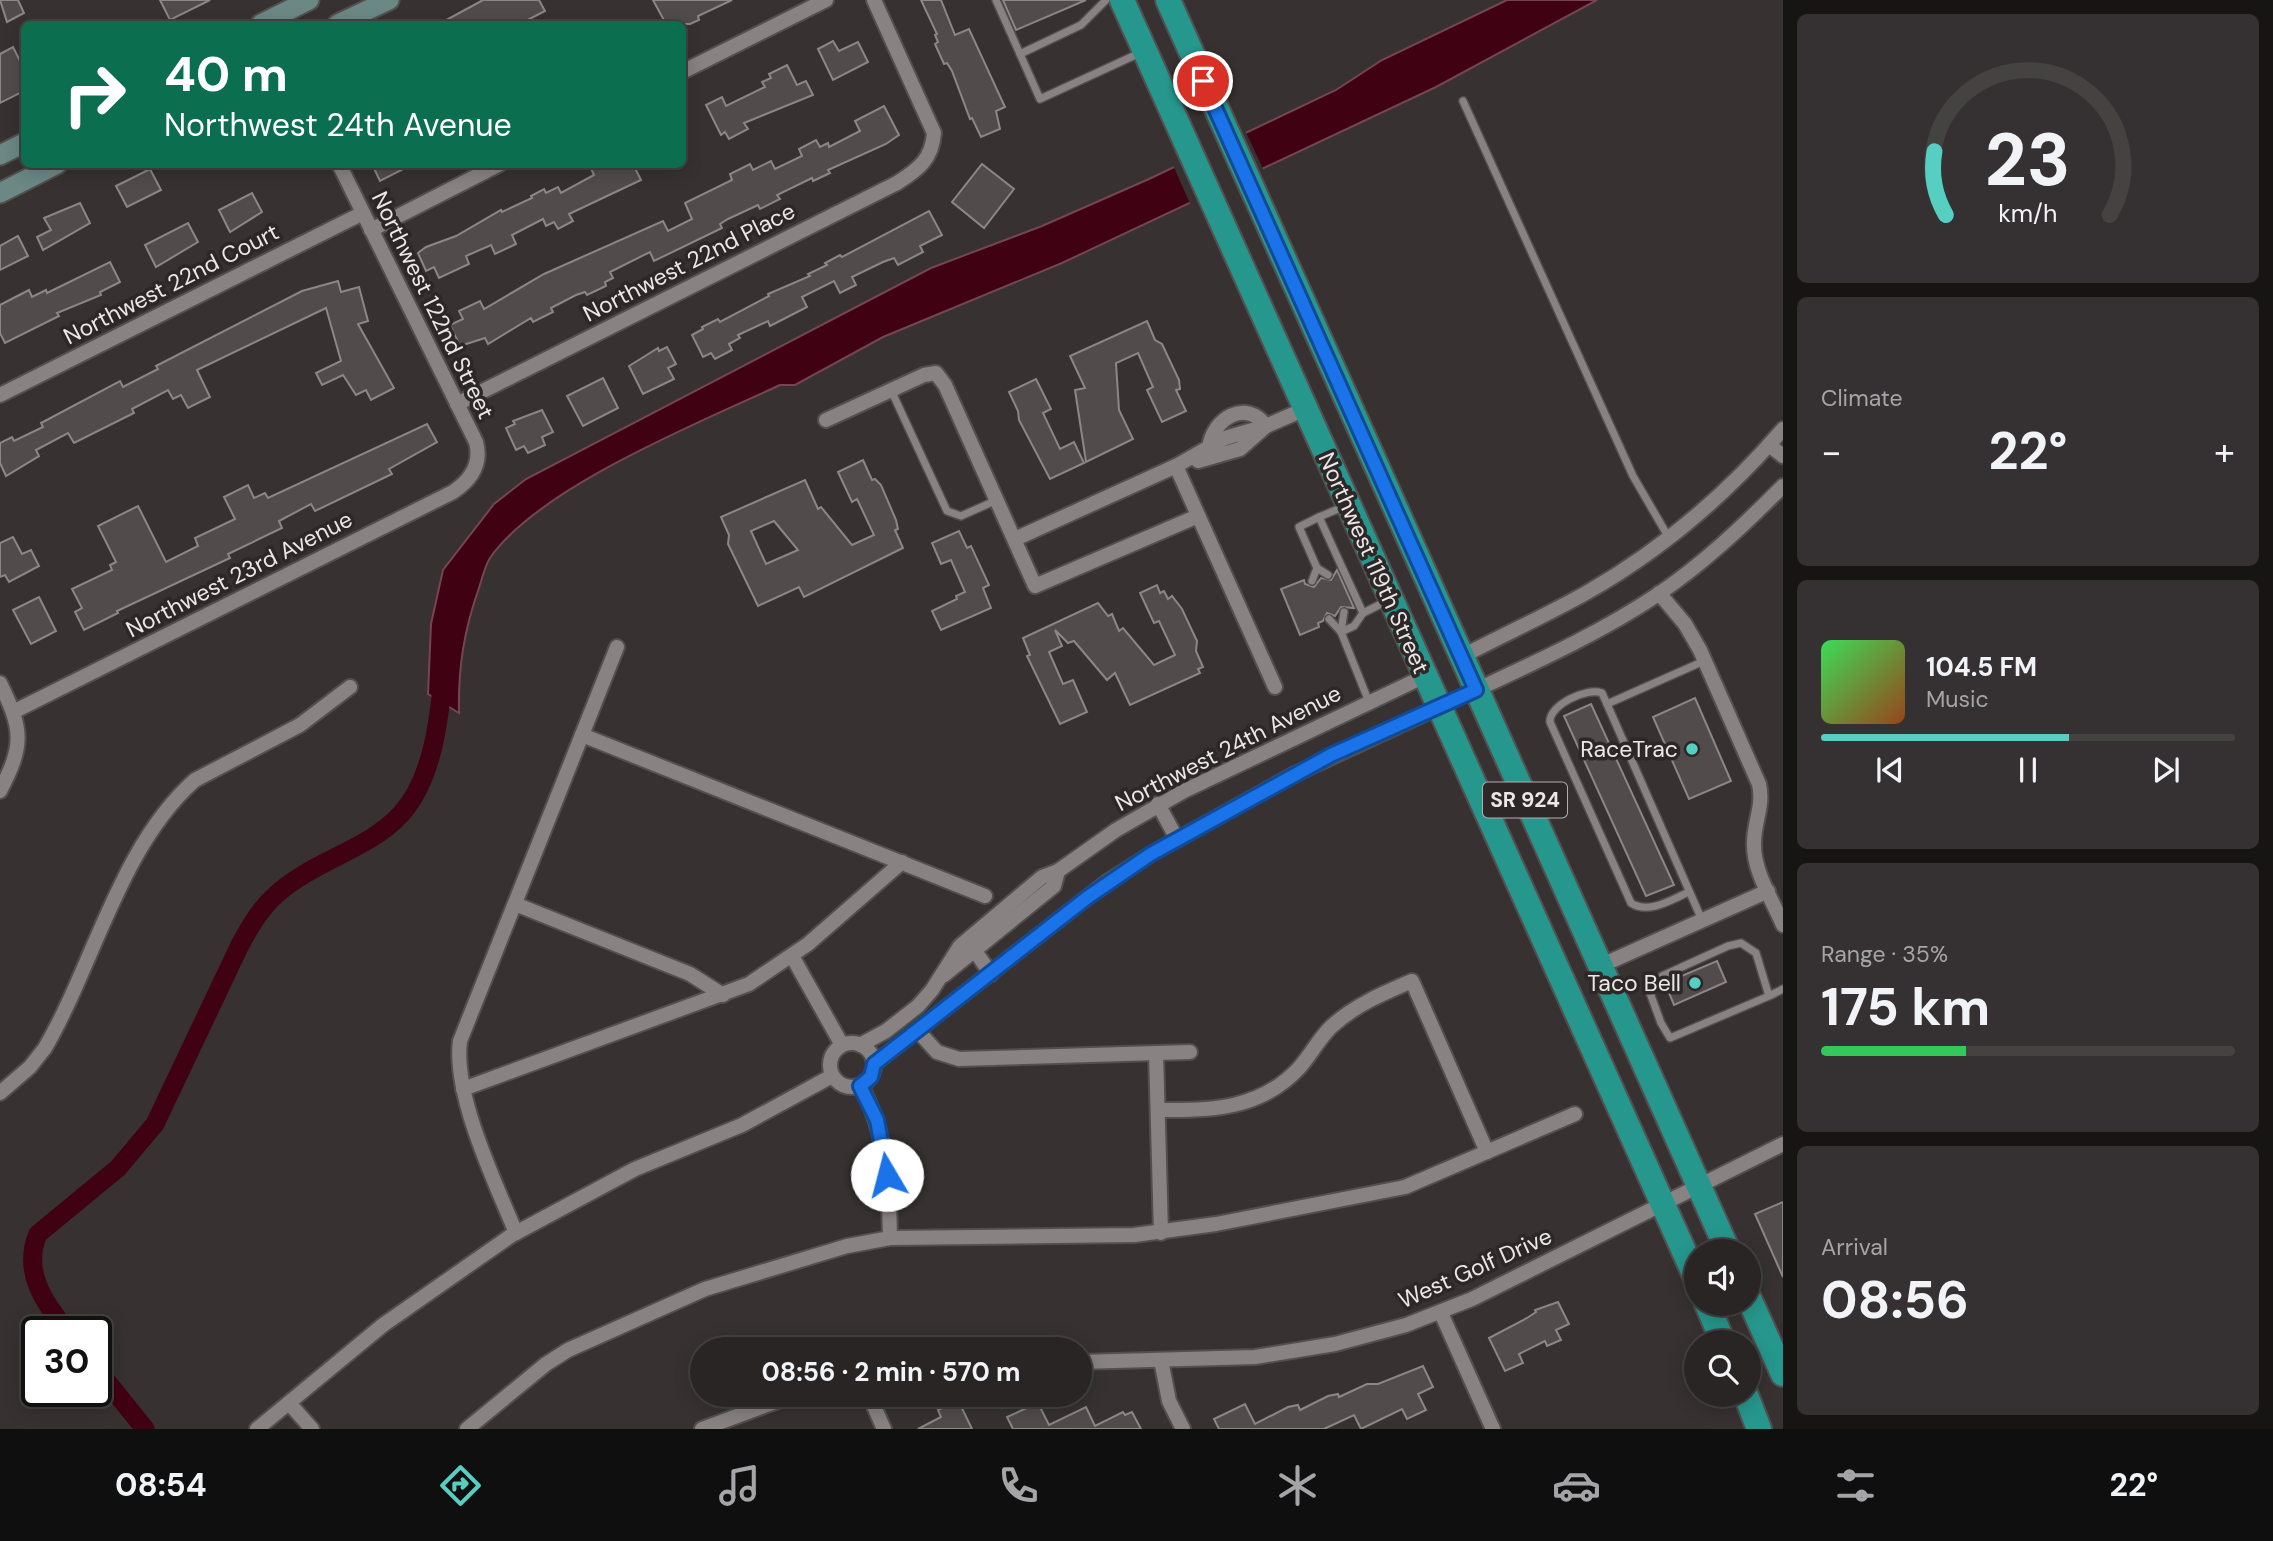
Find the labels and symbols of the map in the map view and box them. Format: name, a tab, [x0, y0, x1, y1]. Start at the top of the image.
pin	[1173, 51, 1233, 111]
street label: Northwest 122nd Street	[365, 186, 501, 424]
street label: Northwest 22nd Place	[578, 196, 800, 328]
street label: Northwest 22nd Court	[58, 217, 284, 351]
street label: Northwest 119th Street	[1312, 448, 1436, 678]
street label: Northwest 23rd Avenue	[121, 504, 357, 644]
street label: Northwest 24th Avenue	[1110, 678, 1346, 818]
place label: RaceTrac	[1580, 734, 1678, 764]
marker: RaceTrac	[1684, 741, 1700, 757]
road number: SR 924	[1483, 782, 1567, 818]
place label: Taco Bell	[1587, 968, 1681, 998]
marker: Taco Bell	[1687, 975, 1703, 991]
position arrow	[850, 1138, 924, 1212]
street label: West Golf Drive	[1394, 1221, 1556, 1315]
speed limit sign: 30	[21, 1316, 112, 1407]

